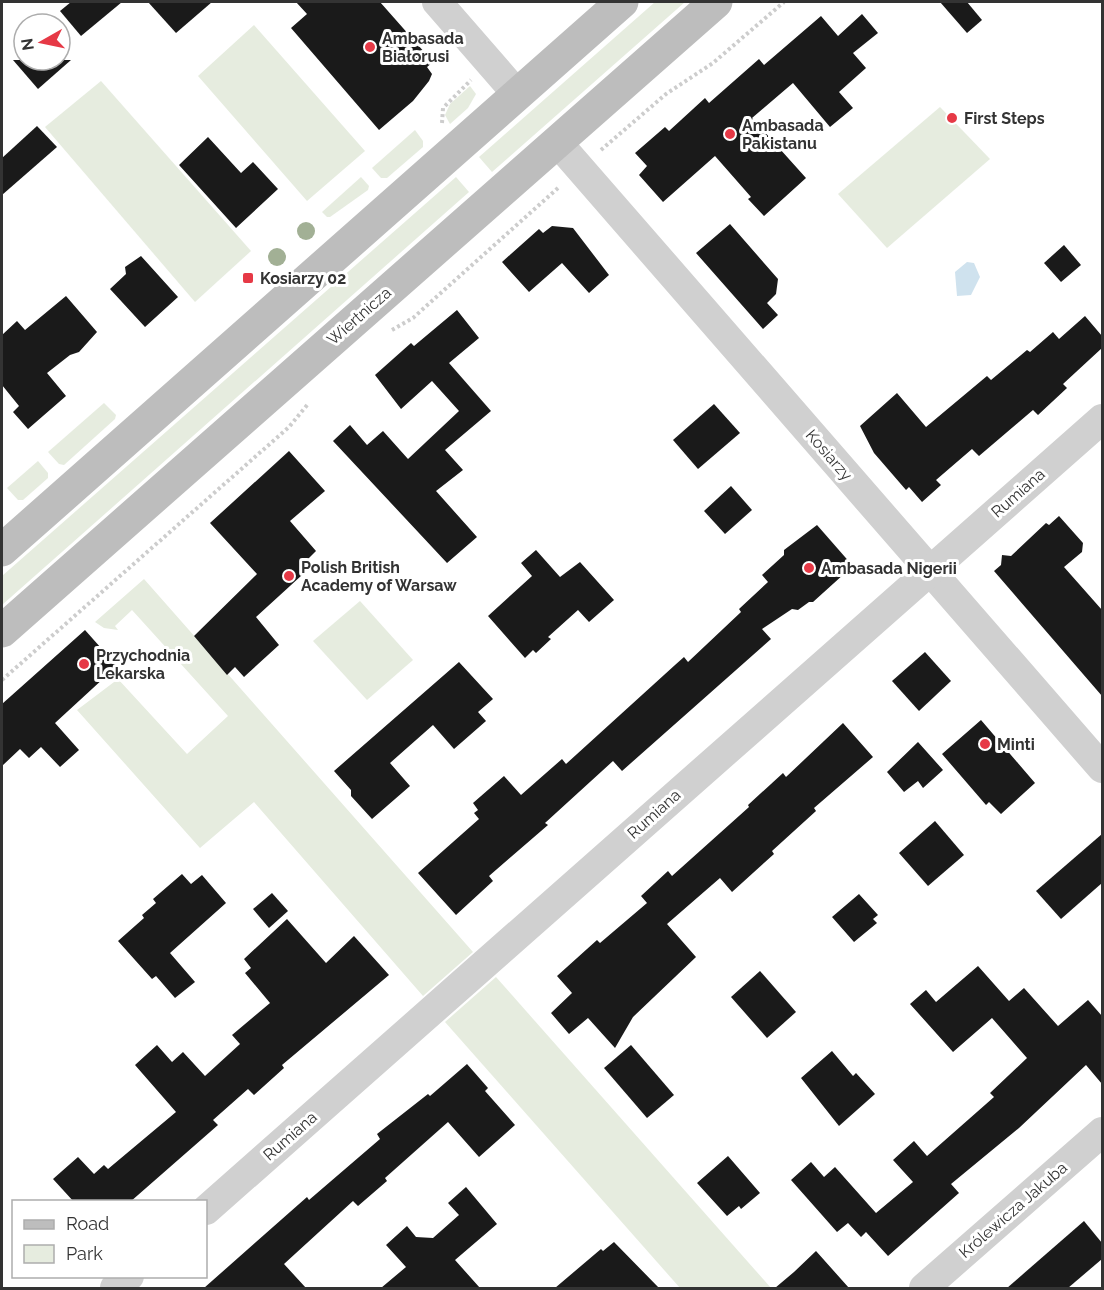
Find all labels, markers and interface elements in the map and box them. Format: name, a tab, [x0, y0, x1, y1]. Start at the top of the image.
north arrow	[12, 12, 72, 72]
place label: Ambasada Białorusi	[382, 29, 464, 66]
text: N	[17, 37, 38, 52]
marker: Ambasada Białorusi	[363, 40, 377, 54]
place label: First Steps	[964, 109, 1045, 128]
marker: First Steps	[945, 111, 959, 125]
place label: Ambasada Pakistanu	[742, 116, 824, 153]
marker: Ambasada Pakistanu	[723, 127, 737, 141]
place label: Kosiarzy 02	[260, 269, 346, 288]
marker: Kosiarzy 02	[241, 271, 255, 285]
street label: Wiertnicza	[323, 283, 395, 349]
street label: Kosiarzy	[802, 426, 857, 485]
street label: Rumiana	[987, 465, 1049, 521]
place label: Polish British Academy of Warsaw	[301, 558, 457, 595]
place label: Ambasada Nigerii	[821, 559, 957, 578]
marker: Ambasada Nigerii	[802, 561, 816, 575]
marker: Polish British Academy of Warsaw	[282, 569, 296, 583]
place label: Przychodnia Lekarska	[96, 646, 190, 683]
marker: Przychodnia Lekarska	[77, 657, 91, 671]
place label: Minti	[997, 735, 1035, 754]
marker: Minti	[978, 737, 992, 751]
street label: Rumiana	[624, 785, 684, 843]
street label: Rumiana	[259, 1108, 321, 1164]
street label: Królewicza Jakuba	[955, 1158, 1071, 1262]
legend	[12, 1200, 207, 1278]
text: Road	[66, 1213, 109, 1234]
text: Park	[66, 1243, 103, 1264]

